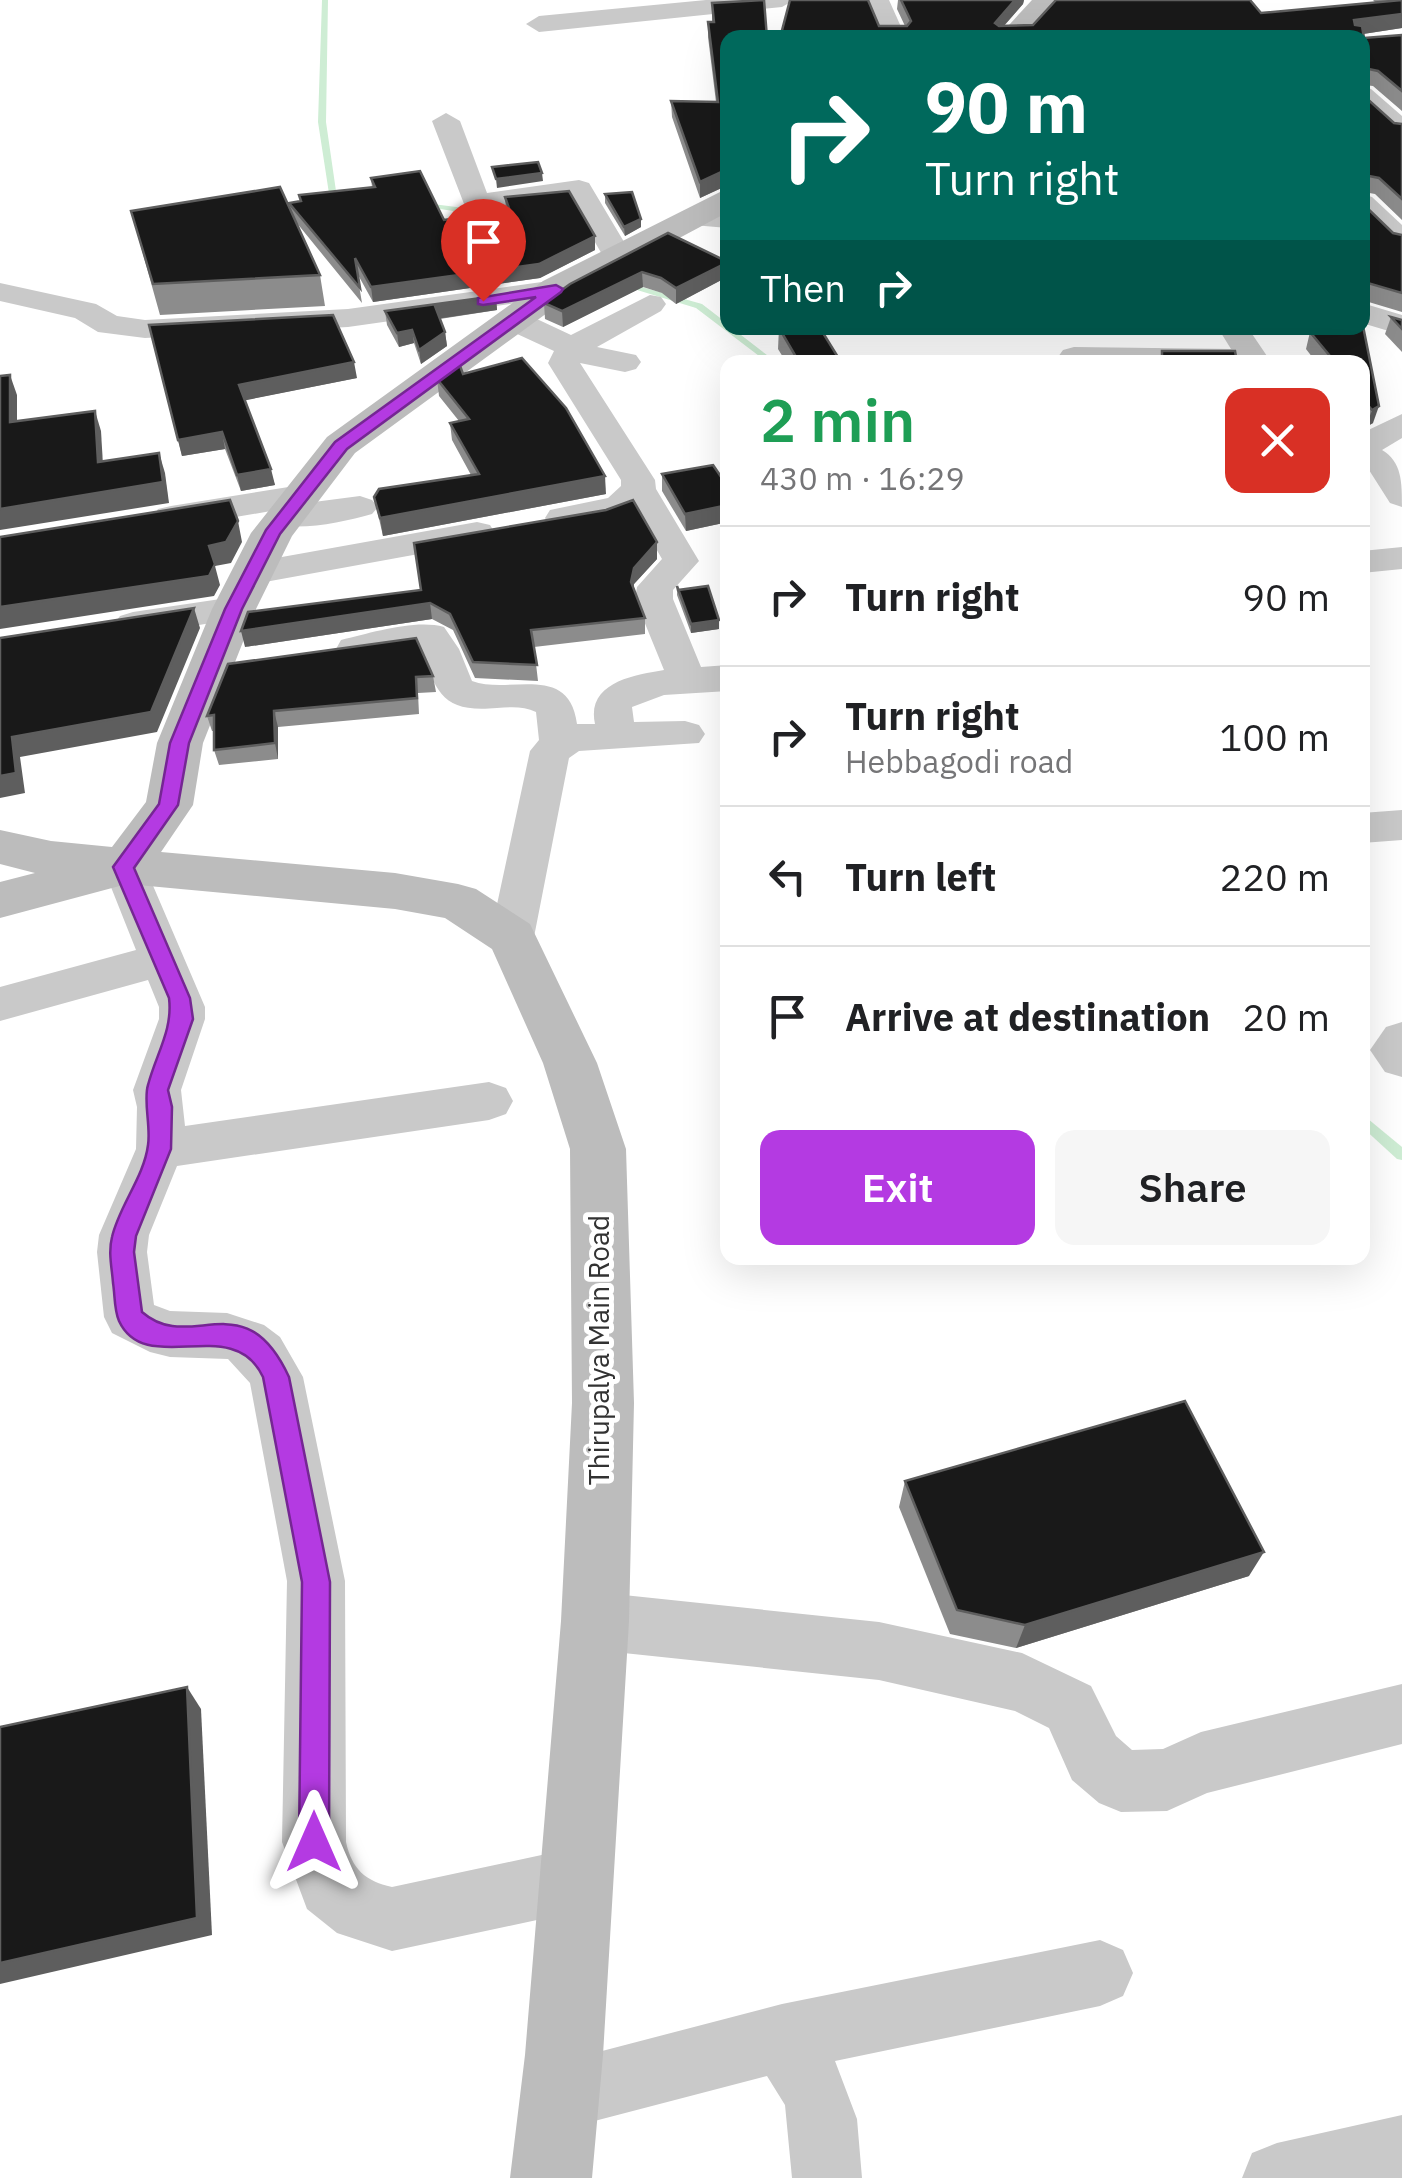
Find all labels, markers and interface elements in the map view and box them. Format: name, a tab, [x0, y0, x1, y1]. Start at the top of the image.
text: 90 m	[925, 61, 1088, 152]
icon: right	[760, 70, 890, 200]
text: Turn right	[925, 149, 1120, 207]
pin	[441, 199, 526, 302]
icon: arrive	[456, 214, 511, 269]
icon: right	[866, 260, 921, 315]
text: Then	[760, 263, 846, 312]
text: 2 min	[760, 380, 915, 459]
button: close	[1225, 388, 1330, 493]
text: 430 m · 16:29	[760, 457, 965, 499]
icon: right	[760, 569, 815, 624]
text: Turn right	[845, 572, 1020, 621]
text: 90 m	[1242, 572, 1330, 621]
text: Turn right	[845, 691, 1020, 740]
icon: right	[760, 709, 815, 764]
text: 100 m	[1219, 712, 1330, 761]
text: Hebbagodi road	[845, 740, 1073, 782]
icon: left	[760, 849, 815, 904]
text: Turn left	[845, 852, 996, 901]
text: 220 m	[1219, 852, 1330, 901]
icon: arrive	[760, 989, 815, 1044]
text: Arrive at destination	[845, 992, 1210, 1041]
text: 20 m	[1242, 992, 1330, 1041]
button: Exit	[760, 1130, 1035, 1245]
button: Share	[1055, 1130, 1330, 1245]
street label: Thirupalya Main Road	[580, 1215, 617, 1485]
position arrow	[262, 1790, 366, 1894]

